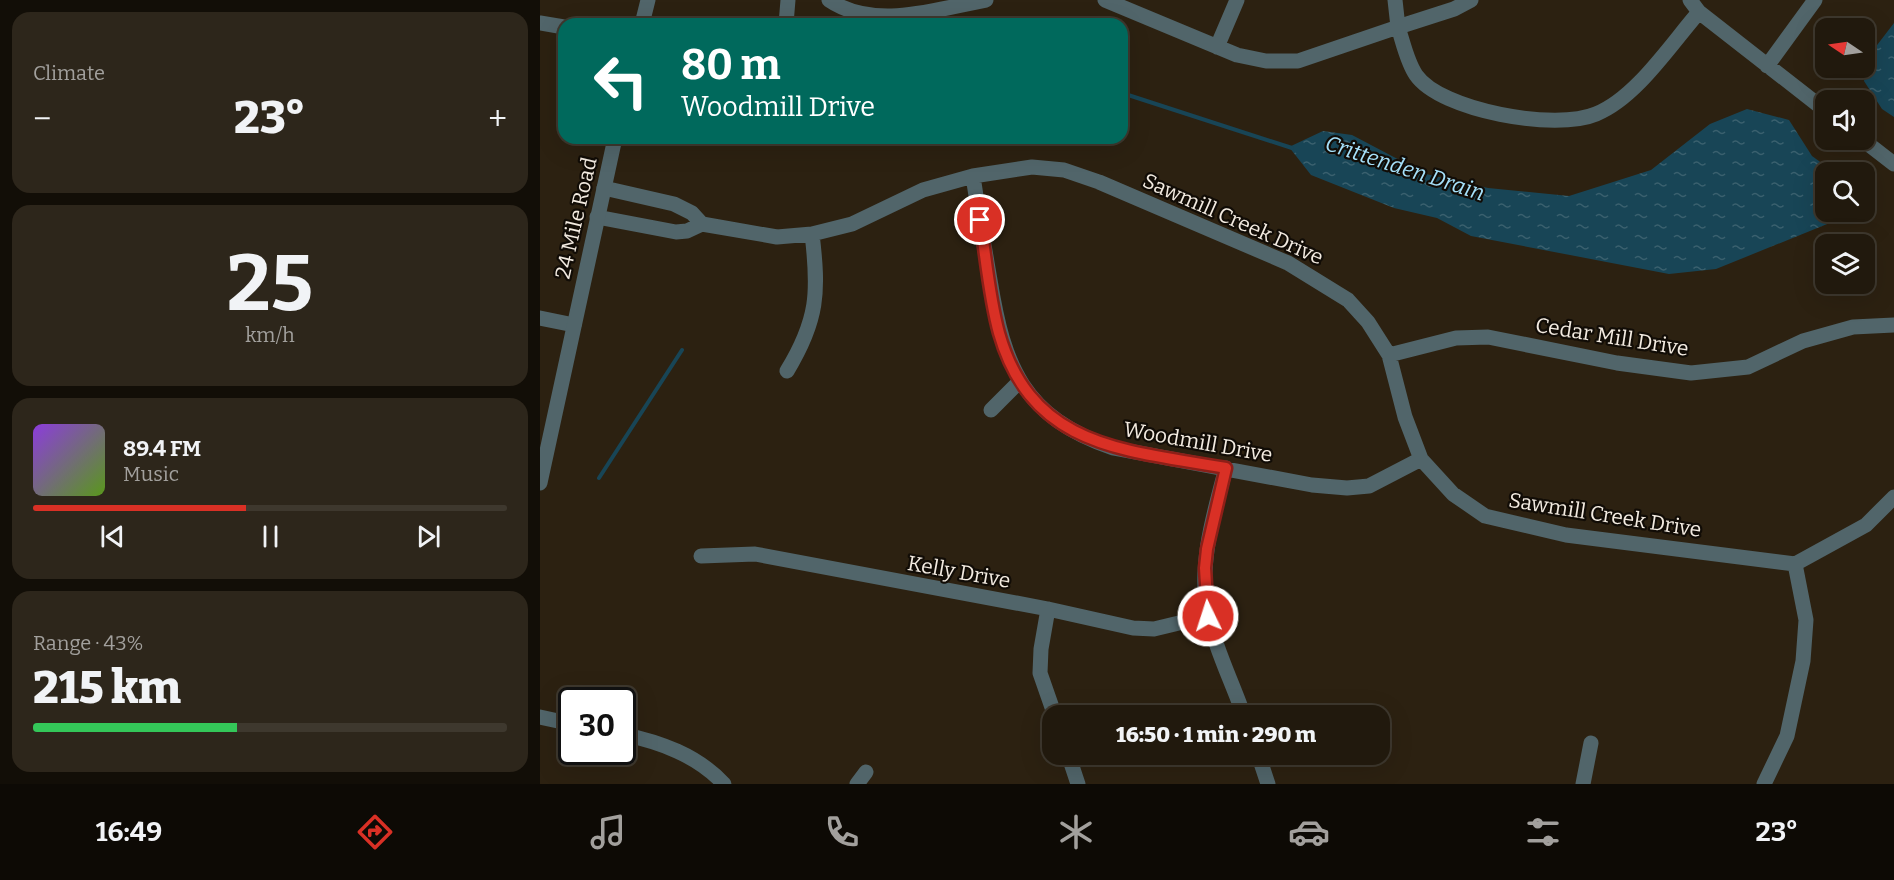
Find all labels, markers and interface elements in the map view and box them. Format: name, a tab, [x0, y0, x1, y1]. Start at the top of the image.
north arrow	[1815, 18, 1875, 78]
map controls	[1815, 18, 1875, 294]
text: 80 m	[681, 40, 781, 90]
icon: left	[582, 42, 660, 120]
text: Climate	[33, 61, 105, 85]
button: sound	[1815, 90, 1875, 150]
text: 23°	[234, 91, 305, 145]
text: Woodmill Drive	[681, 91, 875, 123]
text: −	[33, 99, 51, 139]
text: +	[488, 99, 507, 139]
water label: Crittenden Drain	[1322, 130, 1488, 206]
street label: 24 Mile Road	[549, 155, 603, 281]
button: search	[1815, 162, 1875, 222]
street label: Sawmill Creek Drive	[1139, 167, 1327, 271]
pin	[954, 194, 1005, 245]
icon: arrive	[963, 203, 996, 236]
button: layers	[1815, 234, 1875, 294]
text: 25	[227, 237, 313, 331]
street label: Cedar Mill Drive	[1534, 312, 1690, 362]
text: km/h	[245, 323, 295, 347]
street label: Woodmill Drive	[1121, 416, 1275, 468]
text: 89.4 FM	[123, 435, 201, 462]
text: Music	[123, 462, 179, 486]
street label: Sawmill Creek Drive	[1507, 487, 1703, 543]
icon: previous	[96, 520, 129, 553]
icon: pause	[254, 520, 287, 553]
icon: next	[412, 520, 445, 553]
street label: Kelly Drive	[905, 550, 1013, 594]
position arrow	[1176, 584, 1240, 648]
text: Range · 43%	[33, 631, 144, 655]
text: 215 km	[33, 661, 181, 715]
speed limit sign: 30	[558, 687, 636, 765]
text: 16:50 · 1 min · 290 m	[1116, 721, 1316, 748]
icon: directions	[354, 811, 396, 853]
icon: music	[587, 811, 629, 853]
icon: phone	[821, 811, 863, 853]
icon: climate	[1055, 811, 1097, 853]
icon: car	[1288, 811, 1330, 853]
icon: filters	[1522, 811, 1564, 853]
text: 16:49	[96, 816, 162, 848]
text: 23°	[1756, 816, 1798, 848]

